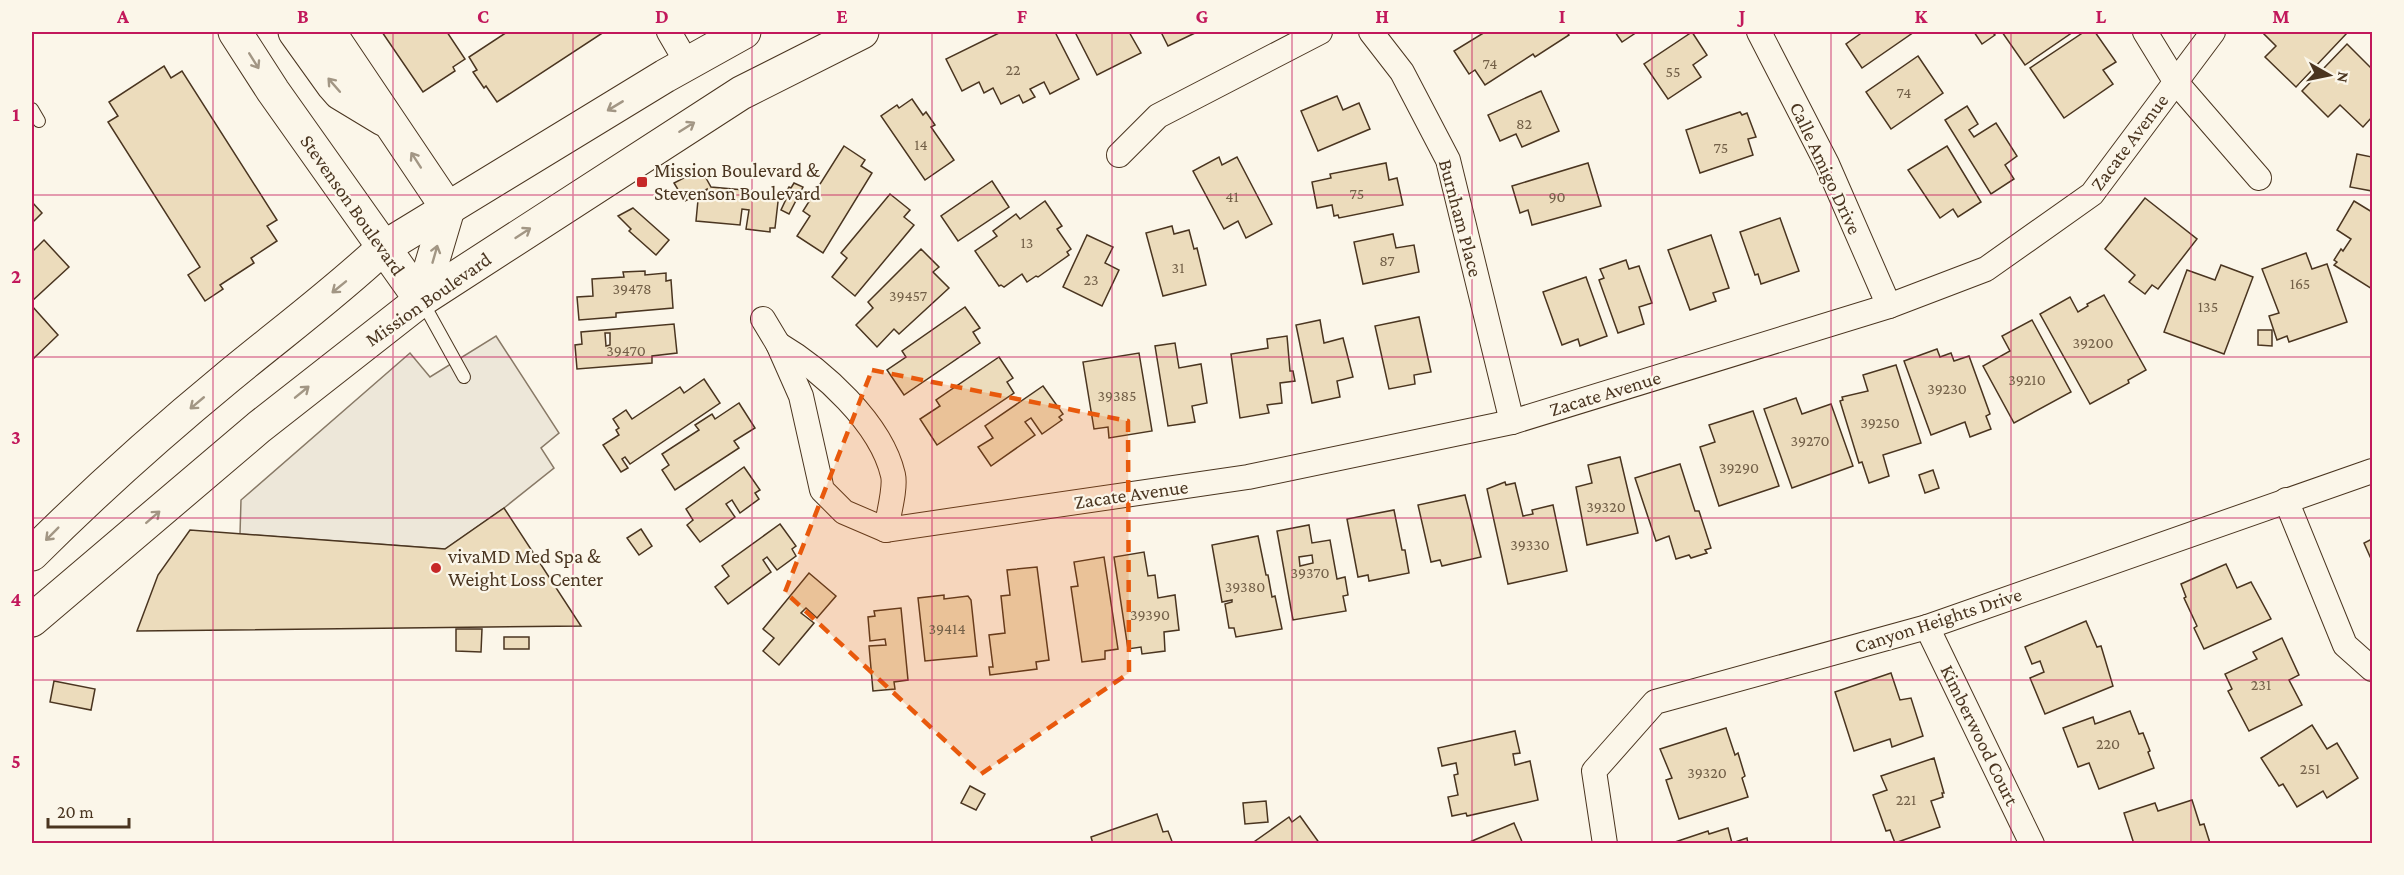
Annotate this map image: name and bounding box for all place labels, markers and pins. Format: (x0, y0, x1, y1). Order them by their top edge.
place label: Mission Boulevard & Stevenson Boulevard (654, 159, 821, 204)
marker: Mission Boulevard & Stevenson Boulevard (635, 175, 649, 189)
place label: vivaMD Med Spa & Weight Loss Center (447, 545, 603, 591)
marker: vivaMD Med Spa & Weight Loss Center (429, 561, 443, 575)

